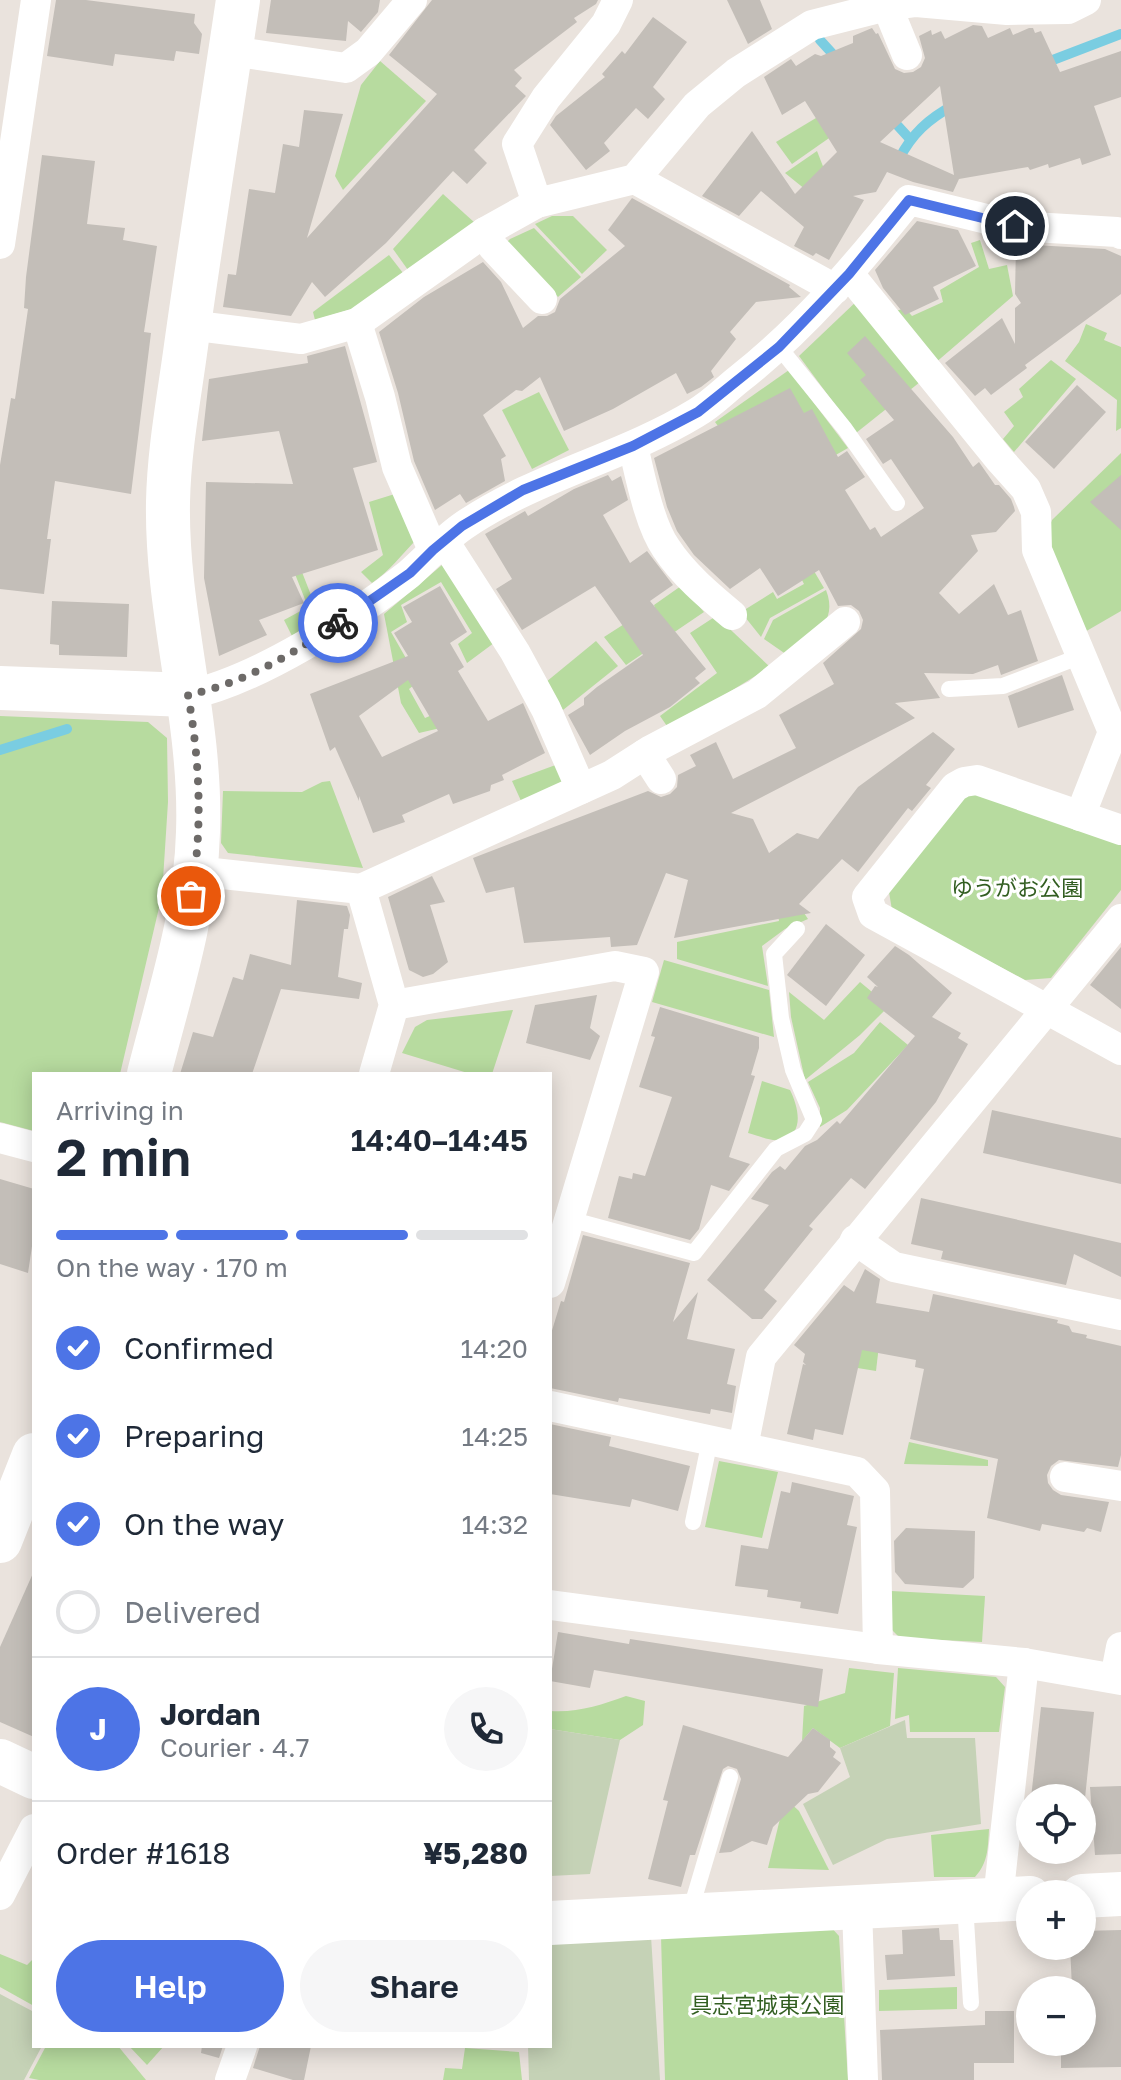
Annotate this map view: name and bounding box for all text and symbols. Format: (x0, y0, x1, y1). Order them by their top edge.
pin (981, 192, 1049, 260)
icon: home (993, 204, 1037, 248)
courier (298, 583, 378, 663)
icon: bike (316, 601, 360, 645)
pin (157, 862, 225, 930)
icon: bag (169, 874, 213, 918)
park label: ゆうがお公園 (951, 874, 1083, 901)
text: Arriving in (56, 1095, 184, 1126)
text: 14:40–14:45 (351, 1122, 528, 1158)
text: 2 min (56, 1125, 191, 1187)
text: On the way · 170 m (56, 1252, 288, 1283)
icon: check (56, 1326, 100, 1370)
text: Confirmed (124, 1330, 274, 1366)
text: 14:20 (461, 1333, 528, 1364)
icon: check (56, 1414, 100, 1458)
text: Preparing (124, 1418, 265, 1454)
text: 14:25 (462, 1421, 528, 1452)
icon: check (56, 1502, 100, 1546)
text: On the way (124, 1506, 284, 1542)
text: 14:32 (461, 1509, 528, 1540)
text: Delivered (124, 1594, 261, 1630)
button: phone (444, 1687, 528, 1771)
text: Jordan (160, 1696, 260, 1732)
text: J (89, 1711, 107, 1747)
text: Courier · 4.7 (160, 1732, 310, 1763)
map controls (1016, 1784, 1096, 2056)
button: locate (1016, 1784, 1096, 1864)
text: Order #1618 (56, 1835, 231, 1871)
text: ¥5,280 (423, 1835, 528, 1871)
button: + (1016, 1880, 1096, 1960)
button: Help (56, 1940, 284, 2032)
button: Share (300, 1940, 528, 2032)
button: − (1016, 1976, 1096, 2056)
park label: 具志宮城東公園 (690, 1991, 844, 2018)

